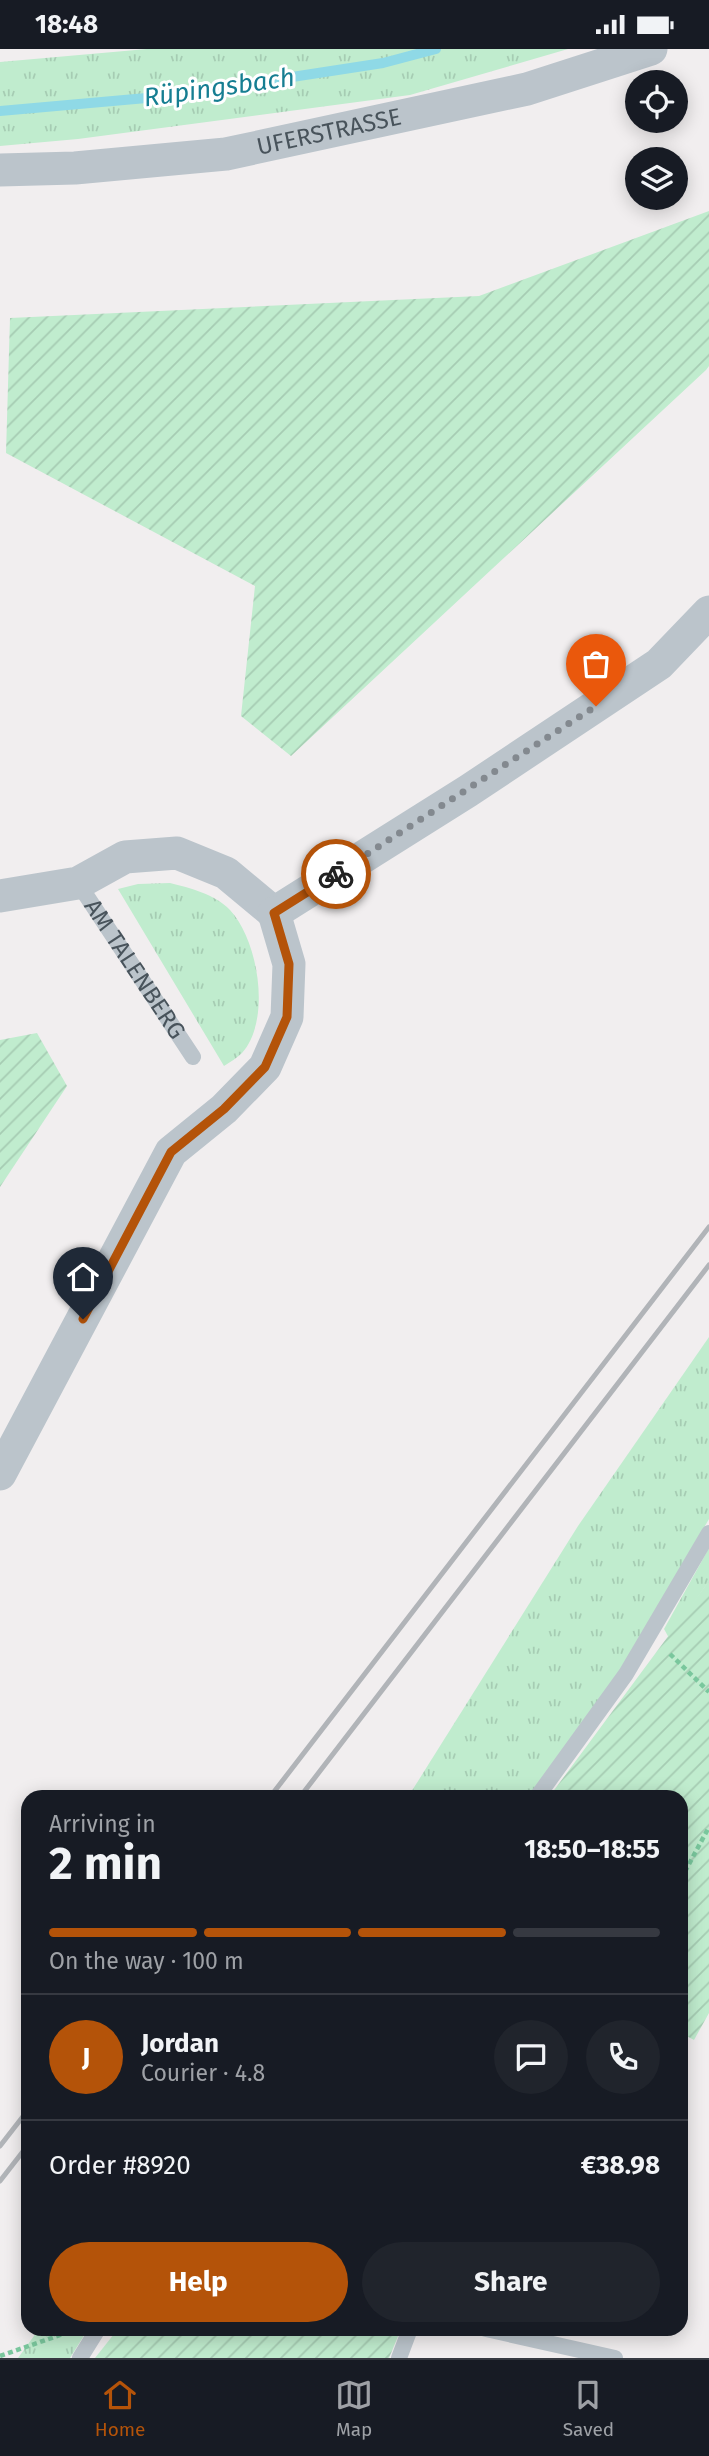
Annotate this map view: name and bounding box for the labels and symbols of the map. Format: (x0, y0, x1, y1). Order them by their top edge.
water label: Rüpingsbach (142, 62, 297, 113)
street label: UFERSTRASSE (254, 103, 404, 161)
pin (566, 634, 626, 706)
courier (301, 839, 371, 909)
street label: AM TALENBERG (78, 894, 191, 1044)
pin (53, 1247, 113, 1319)

